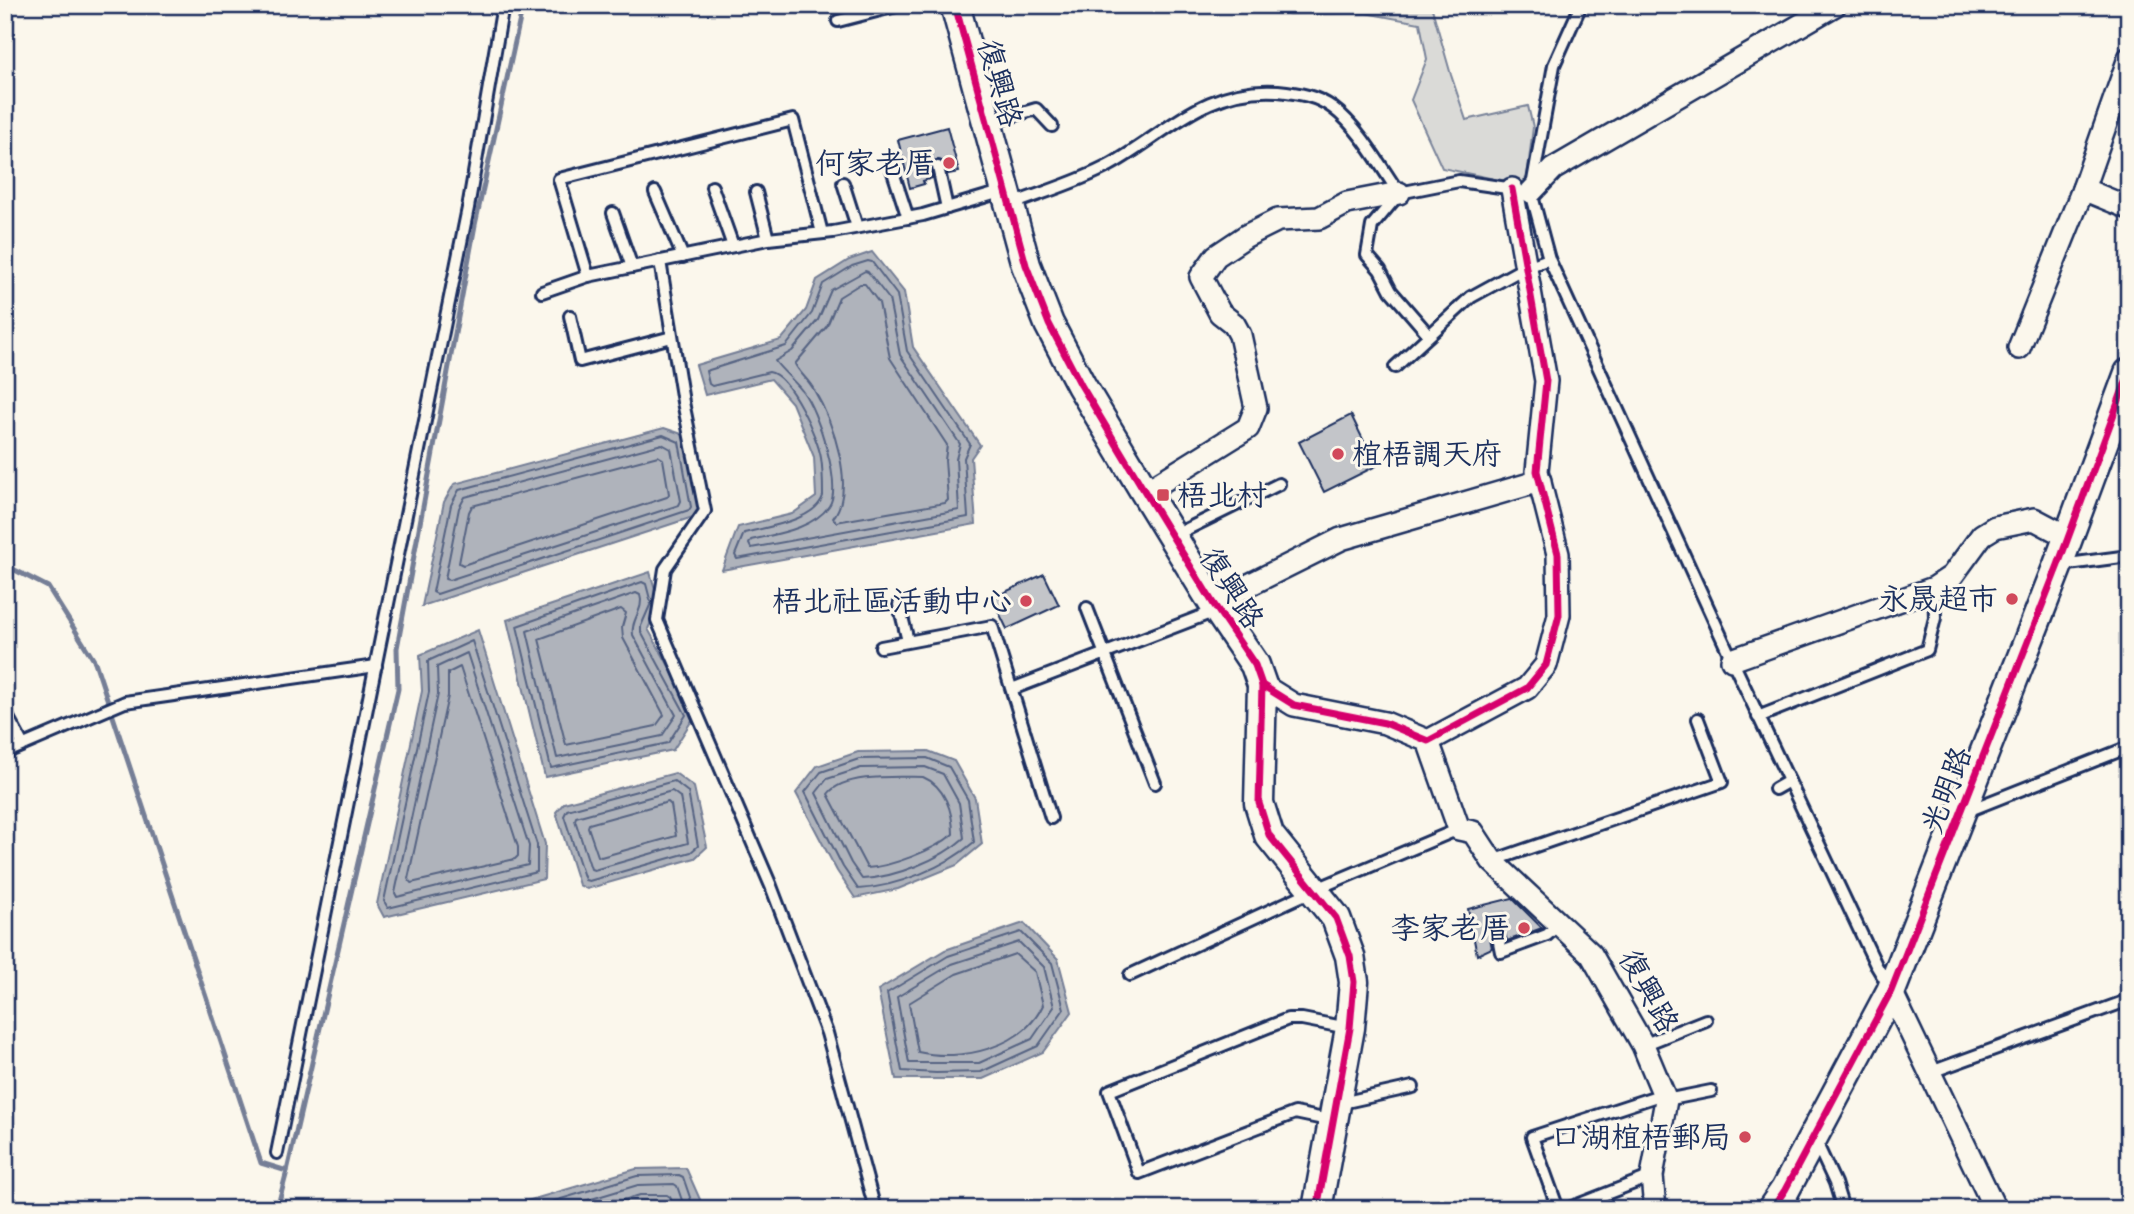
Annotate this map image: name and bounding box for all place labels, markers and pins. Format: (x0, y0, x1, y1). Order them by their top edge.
place label: 何家老厝 (815, 144, 935, 181)
marker: 何家老厝 (941, 155, 957, 171)
place label: 椬梧調天府 (1352, 435, 1502, 472)
marker: 椬梧調天府 (1330, 446, 1346, 462)
place label: 梧北村 (1177, 476, 1267, 513)
marker: 梧北村 (1155, 487, 1171, 503)
place label: 永晟超市 (1878, 580, 1998, 617)
place label: 梧北社區活動中心 (772, 582, 1012, 619)
marker: 永晟超市 (2004, 591, 2020, 607)
marker: 梧北社區活動中心 (1018, 593, 1034, 609)
place label: 李家老厝 (1390, 909, 1510, 946)
marker: 李家老厝 (1516, 920, 1532, 936)
place label: 口湖椬梧郵局 (1551, 1118, 1731, 1155)
marker: 口湖椬梧郵局 (1737, 1129, 1753, 1145)

